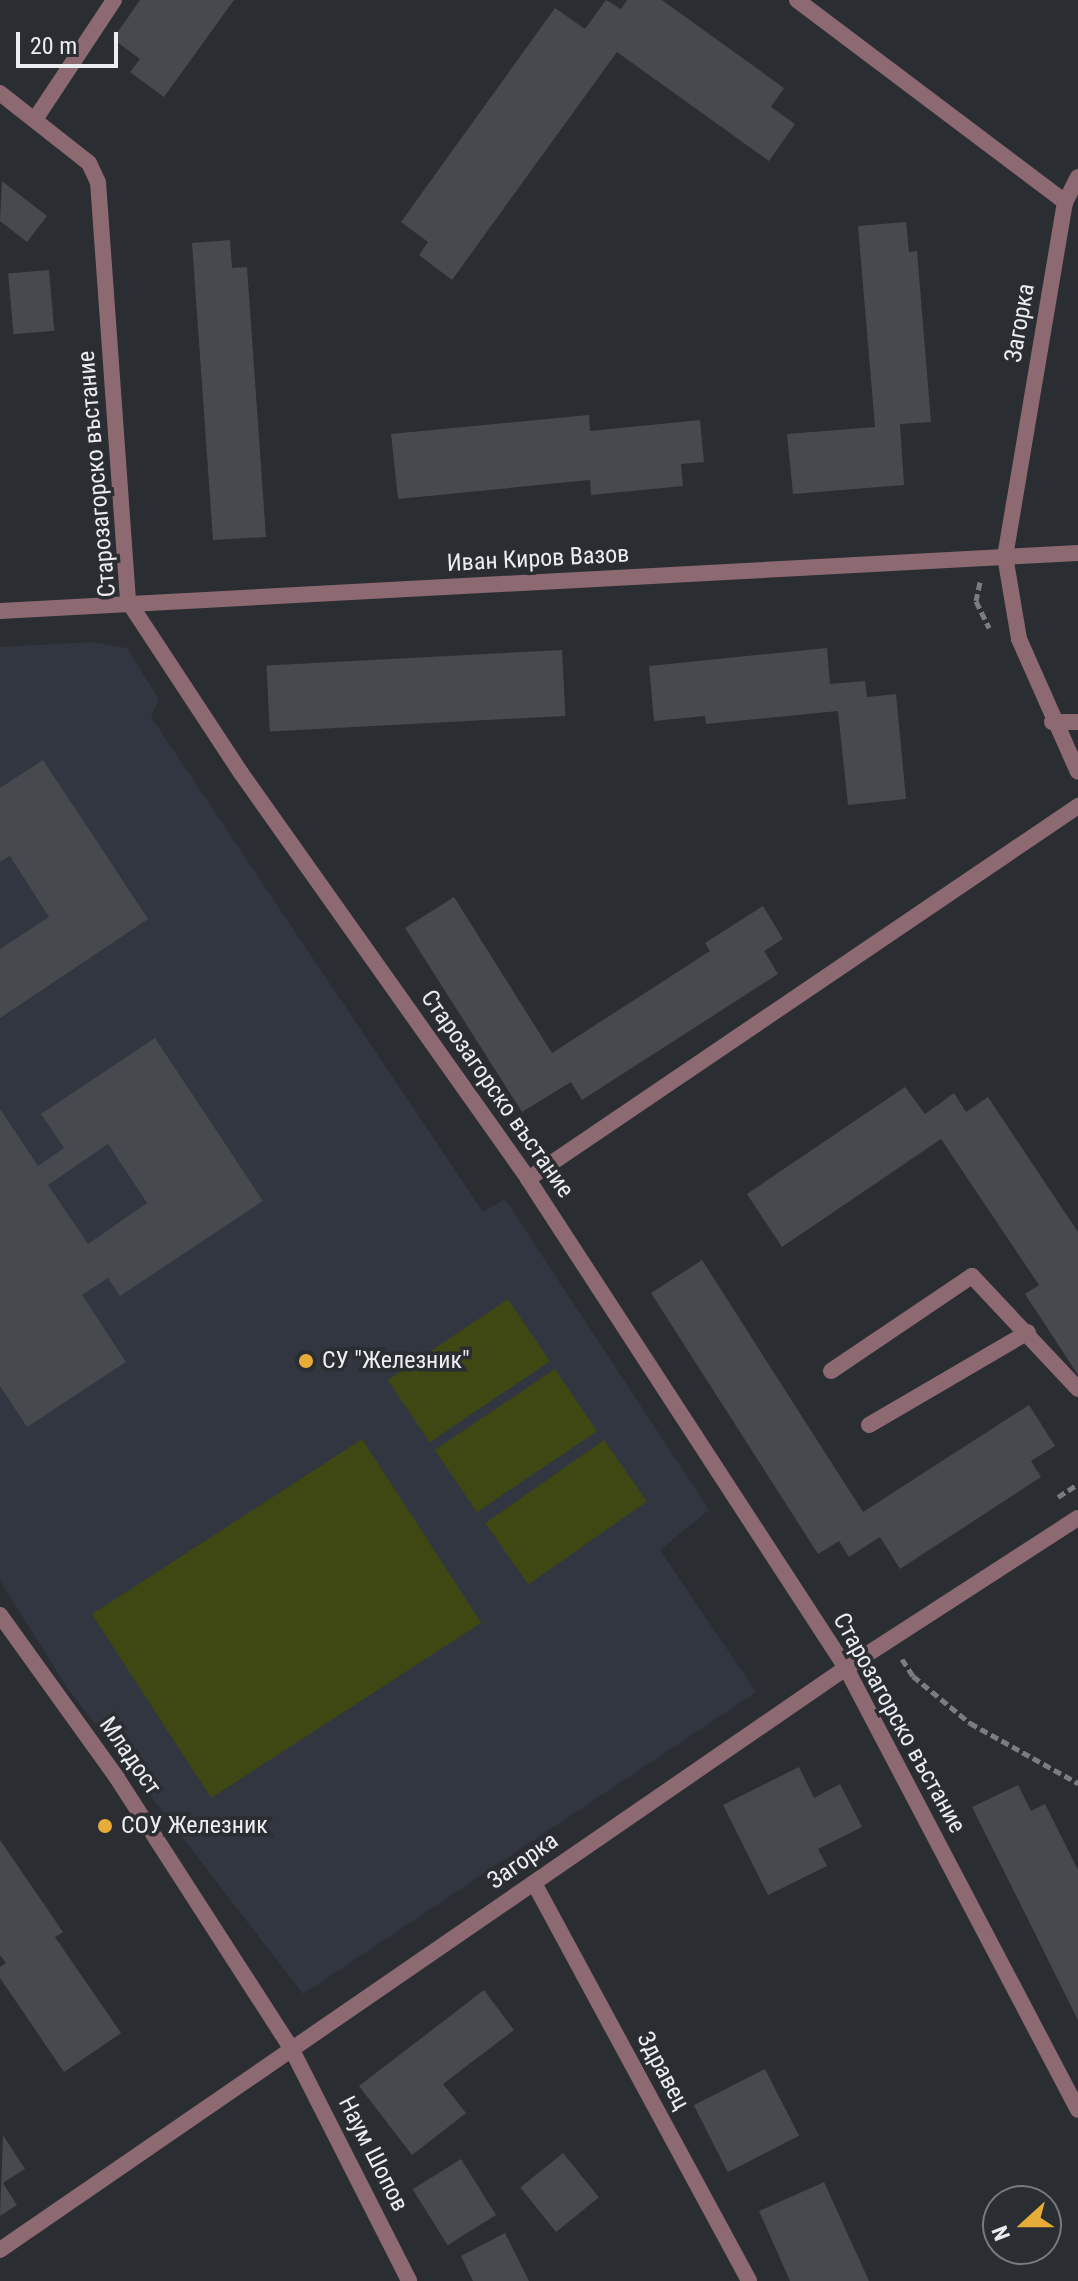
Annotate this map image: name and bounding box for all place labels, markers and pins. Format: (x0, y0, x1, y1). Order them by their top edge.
place label: СУ "Железник" (322, 1347, 470, 1375)
marker: СУ "Железник" (297, 1352, 315, 1370)
place label: СОУ Железник (121, 1812, 268, 1840)
marker: СОУ Железник (96, 1817, 114, 1835)

